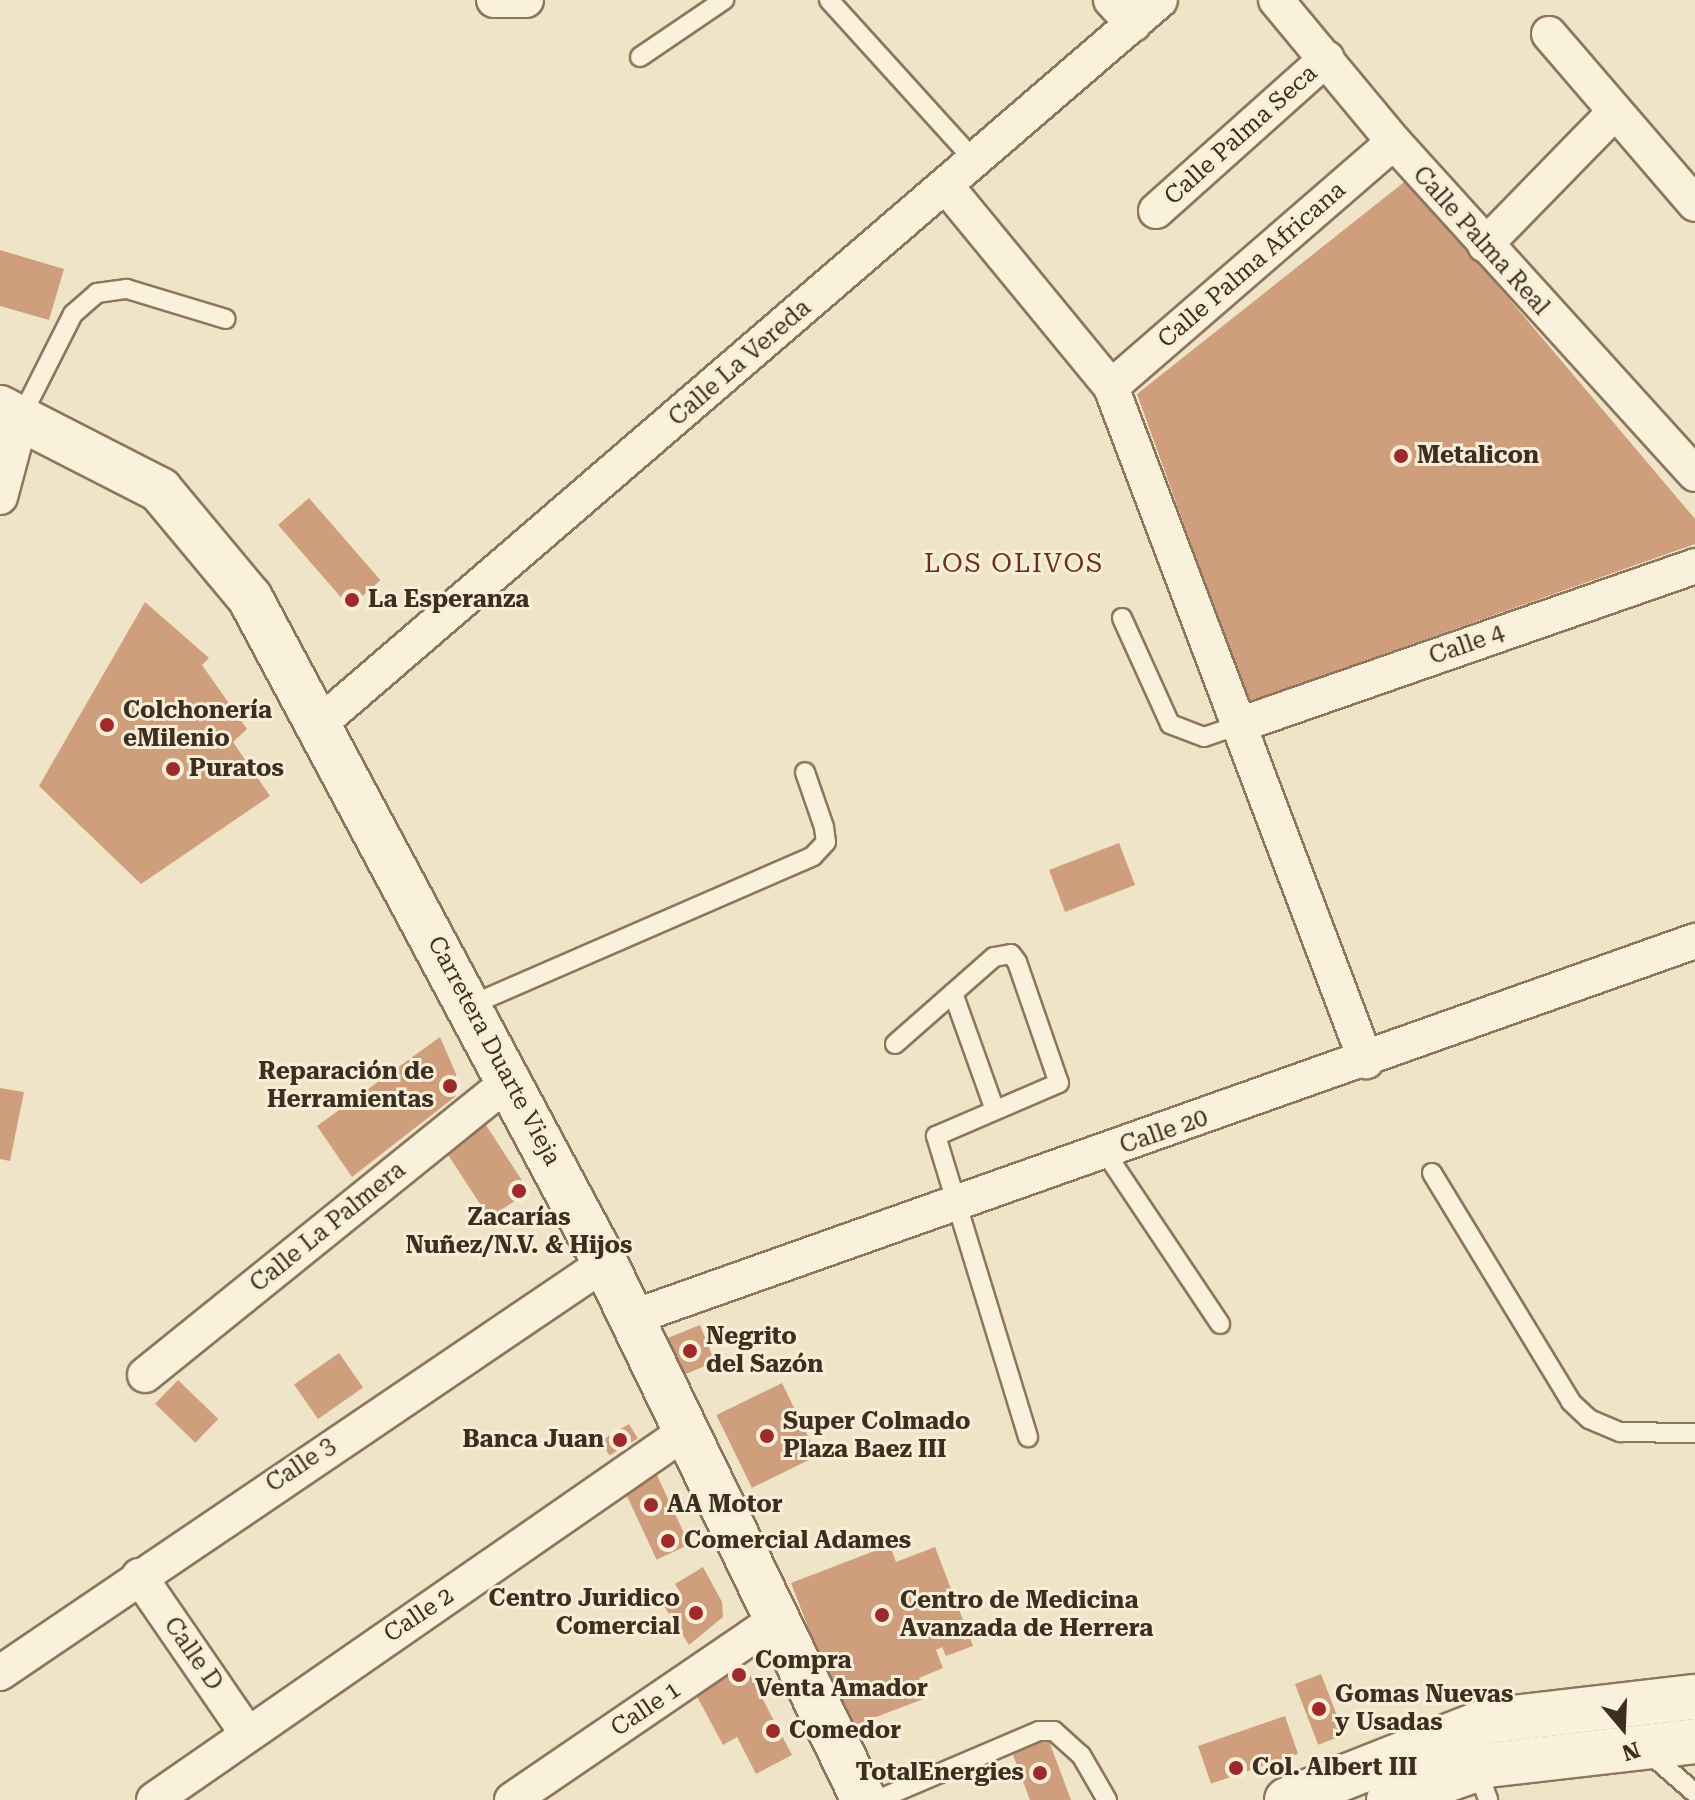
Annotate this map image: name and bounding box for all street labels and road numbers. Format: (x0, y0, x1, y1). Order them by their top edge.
street label: Calle Palma Seca (1159, 59, 1323, 211)
street label: Calle Palma Real (1407, 161, 1555, 321)
street label: Calle Palma Africana (1152, 176, 1352, 354)
street label: Calle La Vereda (663, 294, 817, 432)
street label: Calle 4 (1426, 619, 1508, 671)
street label: Carretera Duarte Vieja (421, 931, 567, 1171)
street label: Calle 20 (1116, 1104, 1212, 1160)
street label: Calle La Palmera (245, 1156, 411, 1298)
street label: Calle 3 (261, 1431, 341, 1499)
street label: Calle 2 (379, 1581, 459, 1649)
street label: Calle D (157, 1612, 229, 1696)
street label: Calle 1 (606, 1675, 686, 1743)

